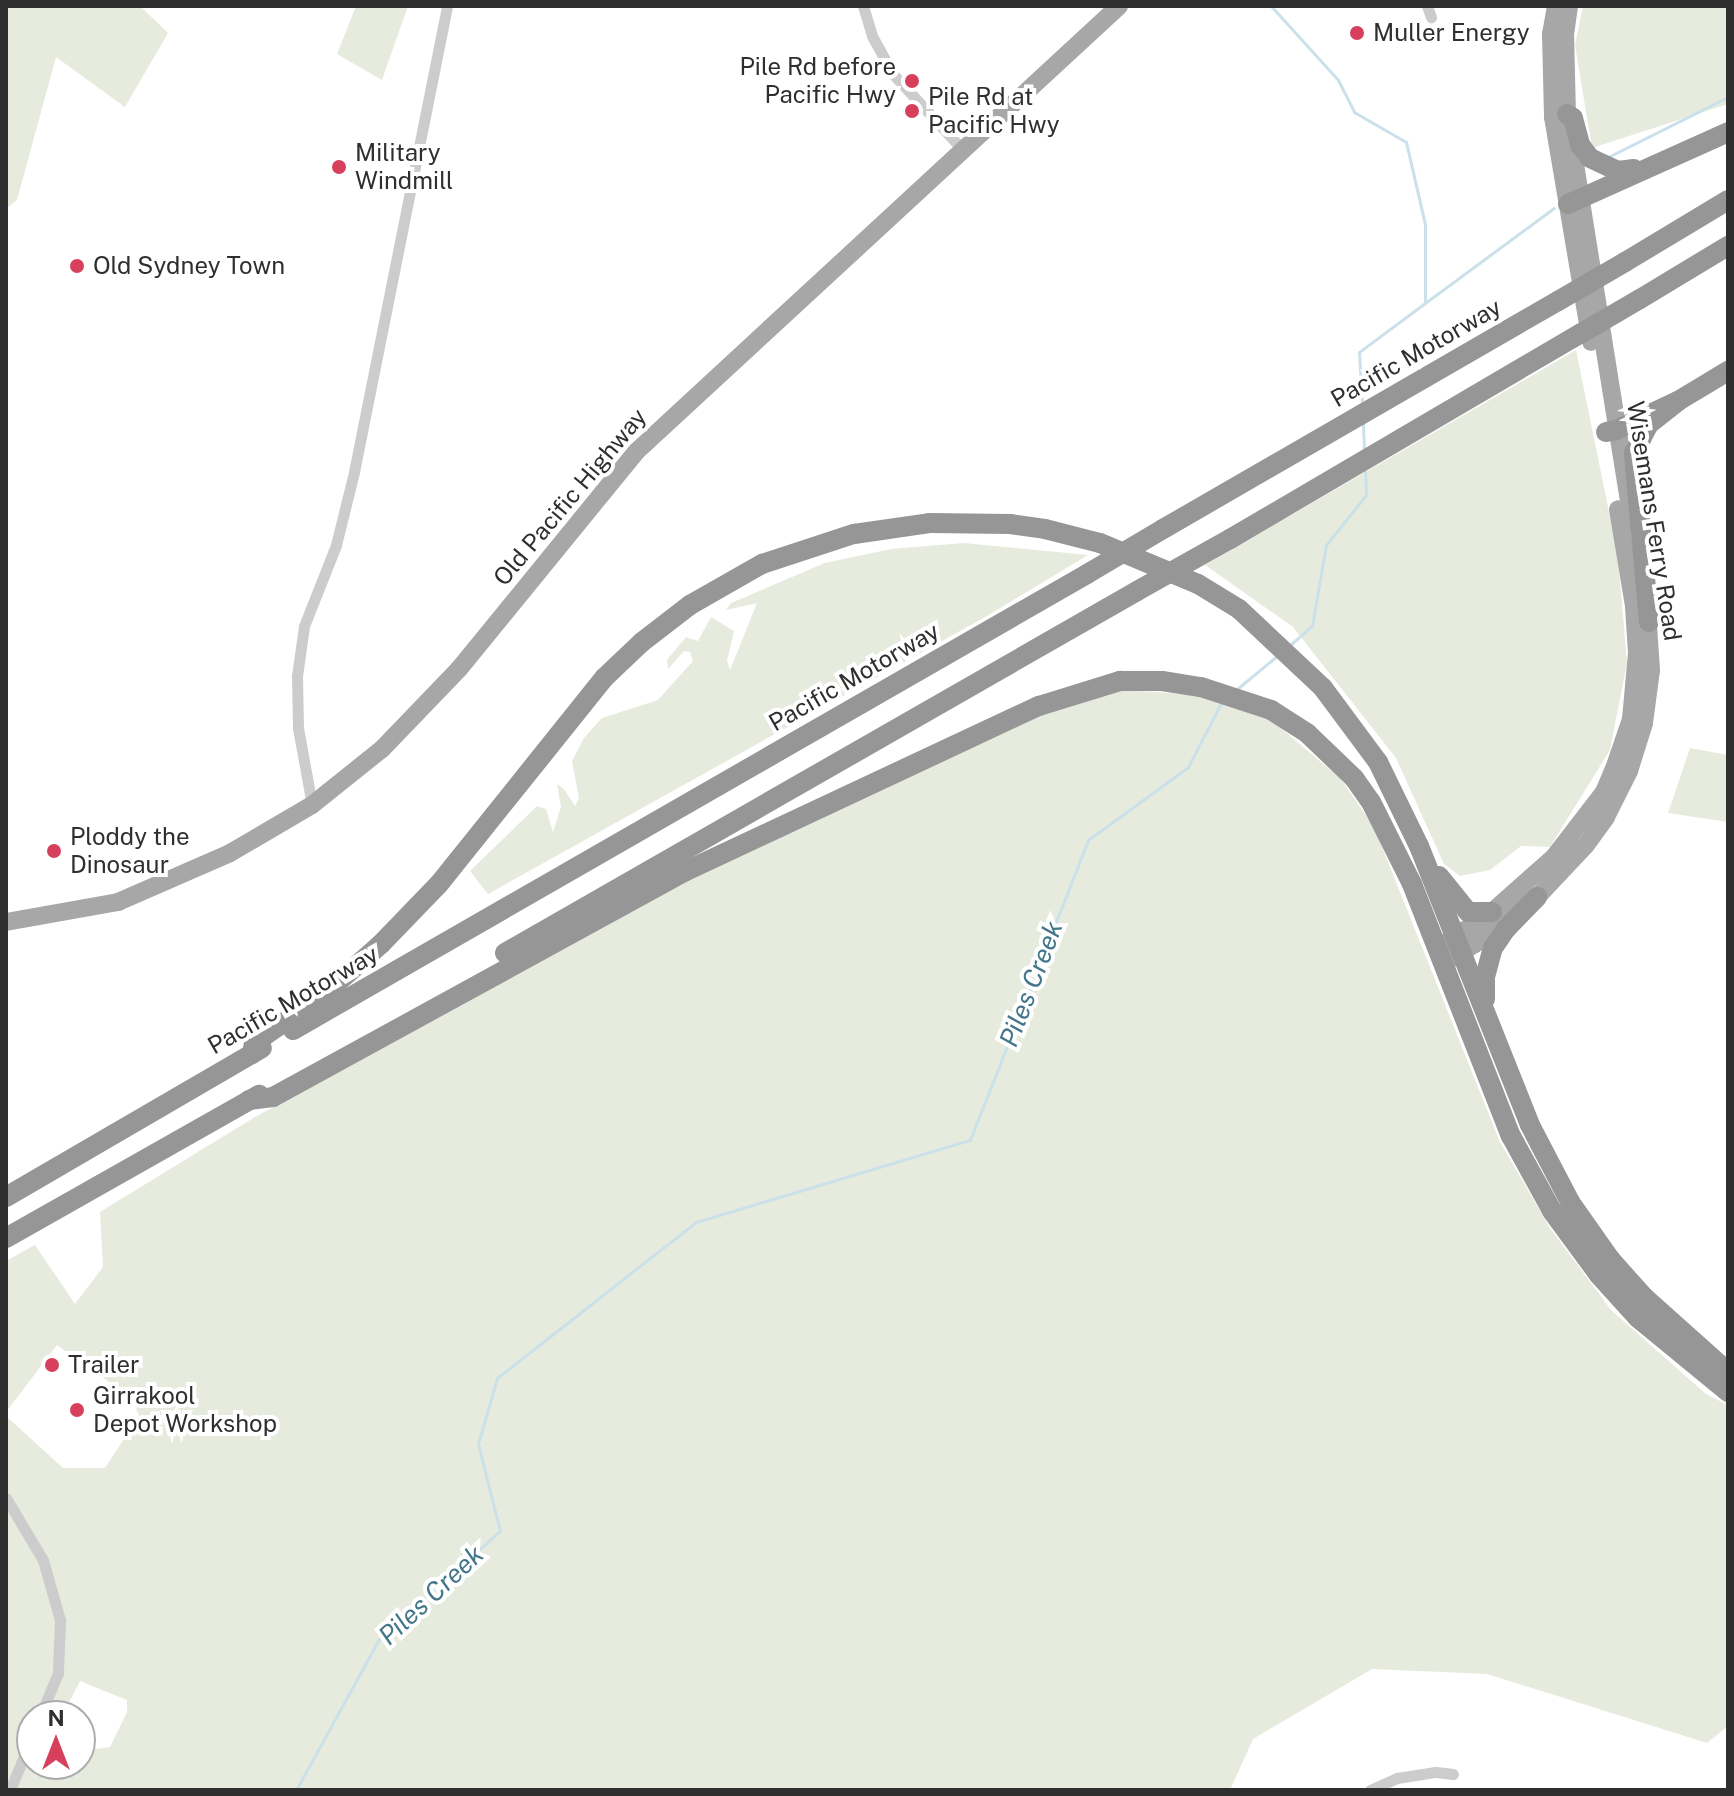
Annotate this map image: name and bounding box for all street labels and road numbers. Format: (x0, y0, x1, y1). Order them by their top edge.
street label: Pacific Motorway (1326, 293, 1506, 413)
street label: Wisemans Ferry Road (1621, 399, 1687, 643)
street label: Old Pacific Highway (487, 403, 653, 591)
street label: Pacific Motorway (764, 617, 944, 737)
street label: Pacific Motorway (203, 940, 383, 1060)

